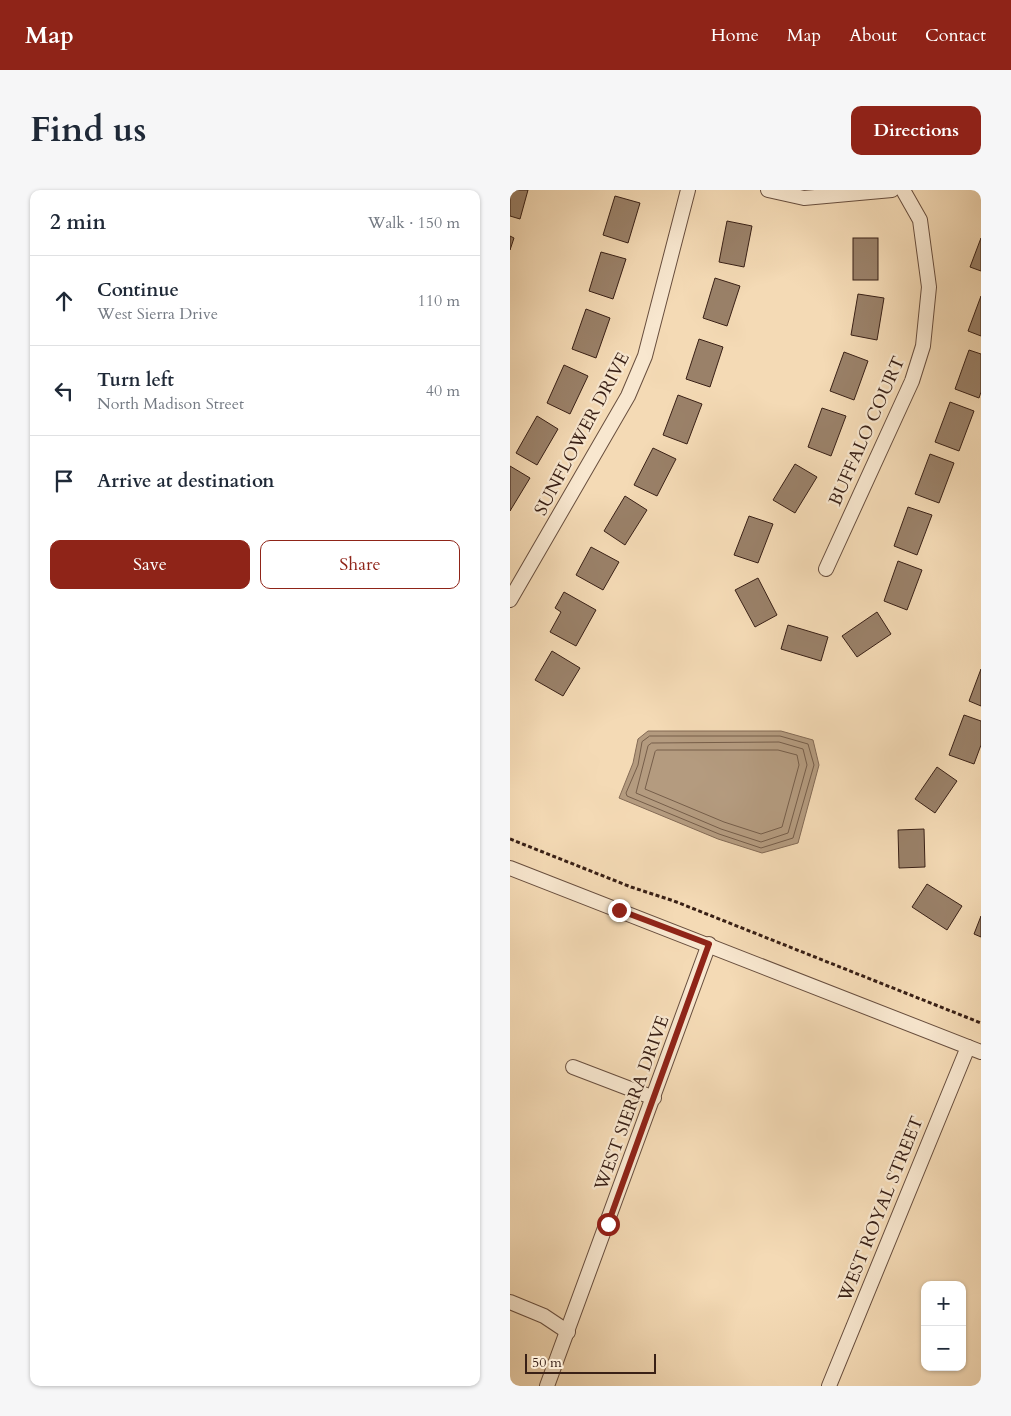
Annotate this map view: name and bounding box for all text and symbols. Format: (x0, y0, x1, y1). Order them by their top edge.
text: Map (25, 19, 74, 52)
text: Home (711, 23, 759, 48)
text: Map (787, 23, 821, 48)
text: About (849, 23, 897, 48)
text: Contact (925, 23, 986, 48)
text: Find us (30, 106, 146, 154)
button: Directions (851, 106, 981, 155)
text: 2 min (50, 208, 106, 237)
text: Walk · 150 m (368, 212, 460, 234)
text: Continue (97, 277, 179, 303)
icon: ahead (50, 287, 78, 315)
text: 110 m (418, 290, 460, 312)
text: West Sierra Drive (97, 303, 218, 325)
street label: SUNFLOWER DRIVE (528, 348, 636, 520)
street label: BUFFALO COURT (823, 352, 911, 510)
text: Turn left (97, 367, 174, 393)
icon: left (50, 377, 78, 405)
text: 40 m (426, 380, 460, 402)
text: North Madison Street (97, 393, 244, 415)
icon: arrive (50, 467, 78, 495)
text: Arrive at destination (97, 468, 274, 494)
button: Save (50, 540, 250, 589)
button: Share (260, 540, 460, 589)
route end (608, 899, 631, 922)
street label: WEST SIERRA DRIVE (588, 1012, 675, 1195)
street label: WEST ROYAL STREET (832, 1112, 930, 1306)
route start (597, 1213, 620, 1236)
map controls (921, 1281, 966, 1371)
button: + (921, 1281, 966, 1326)
button: − (921, 1326, 966, 1371)
scale bar (525, 1351, 656, 1374)
text: 50 m (532, 1353, 562, 1372)

